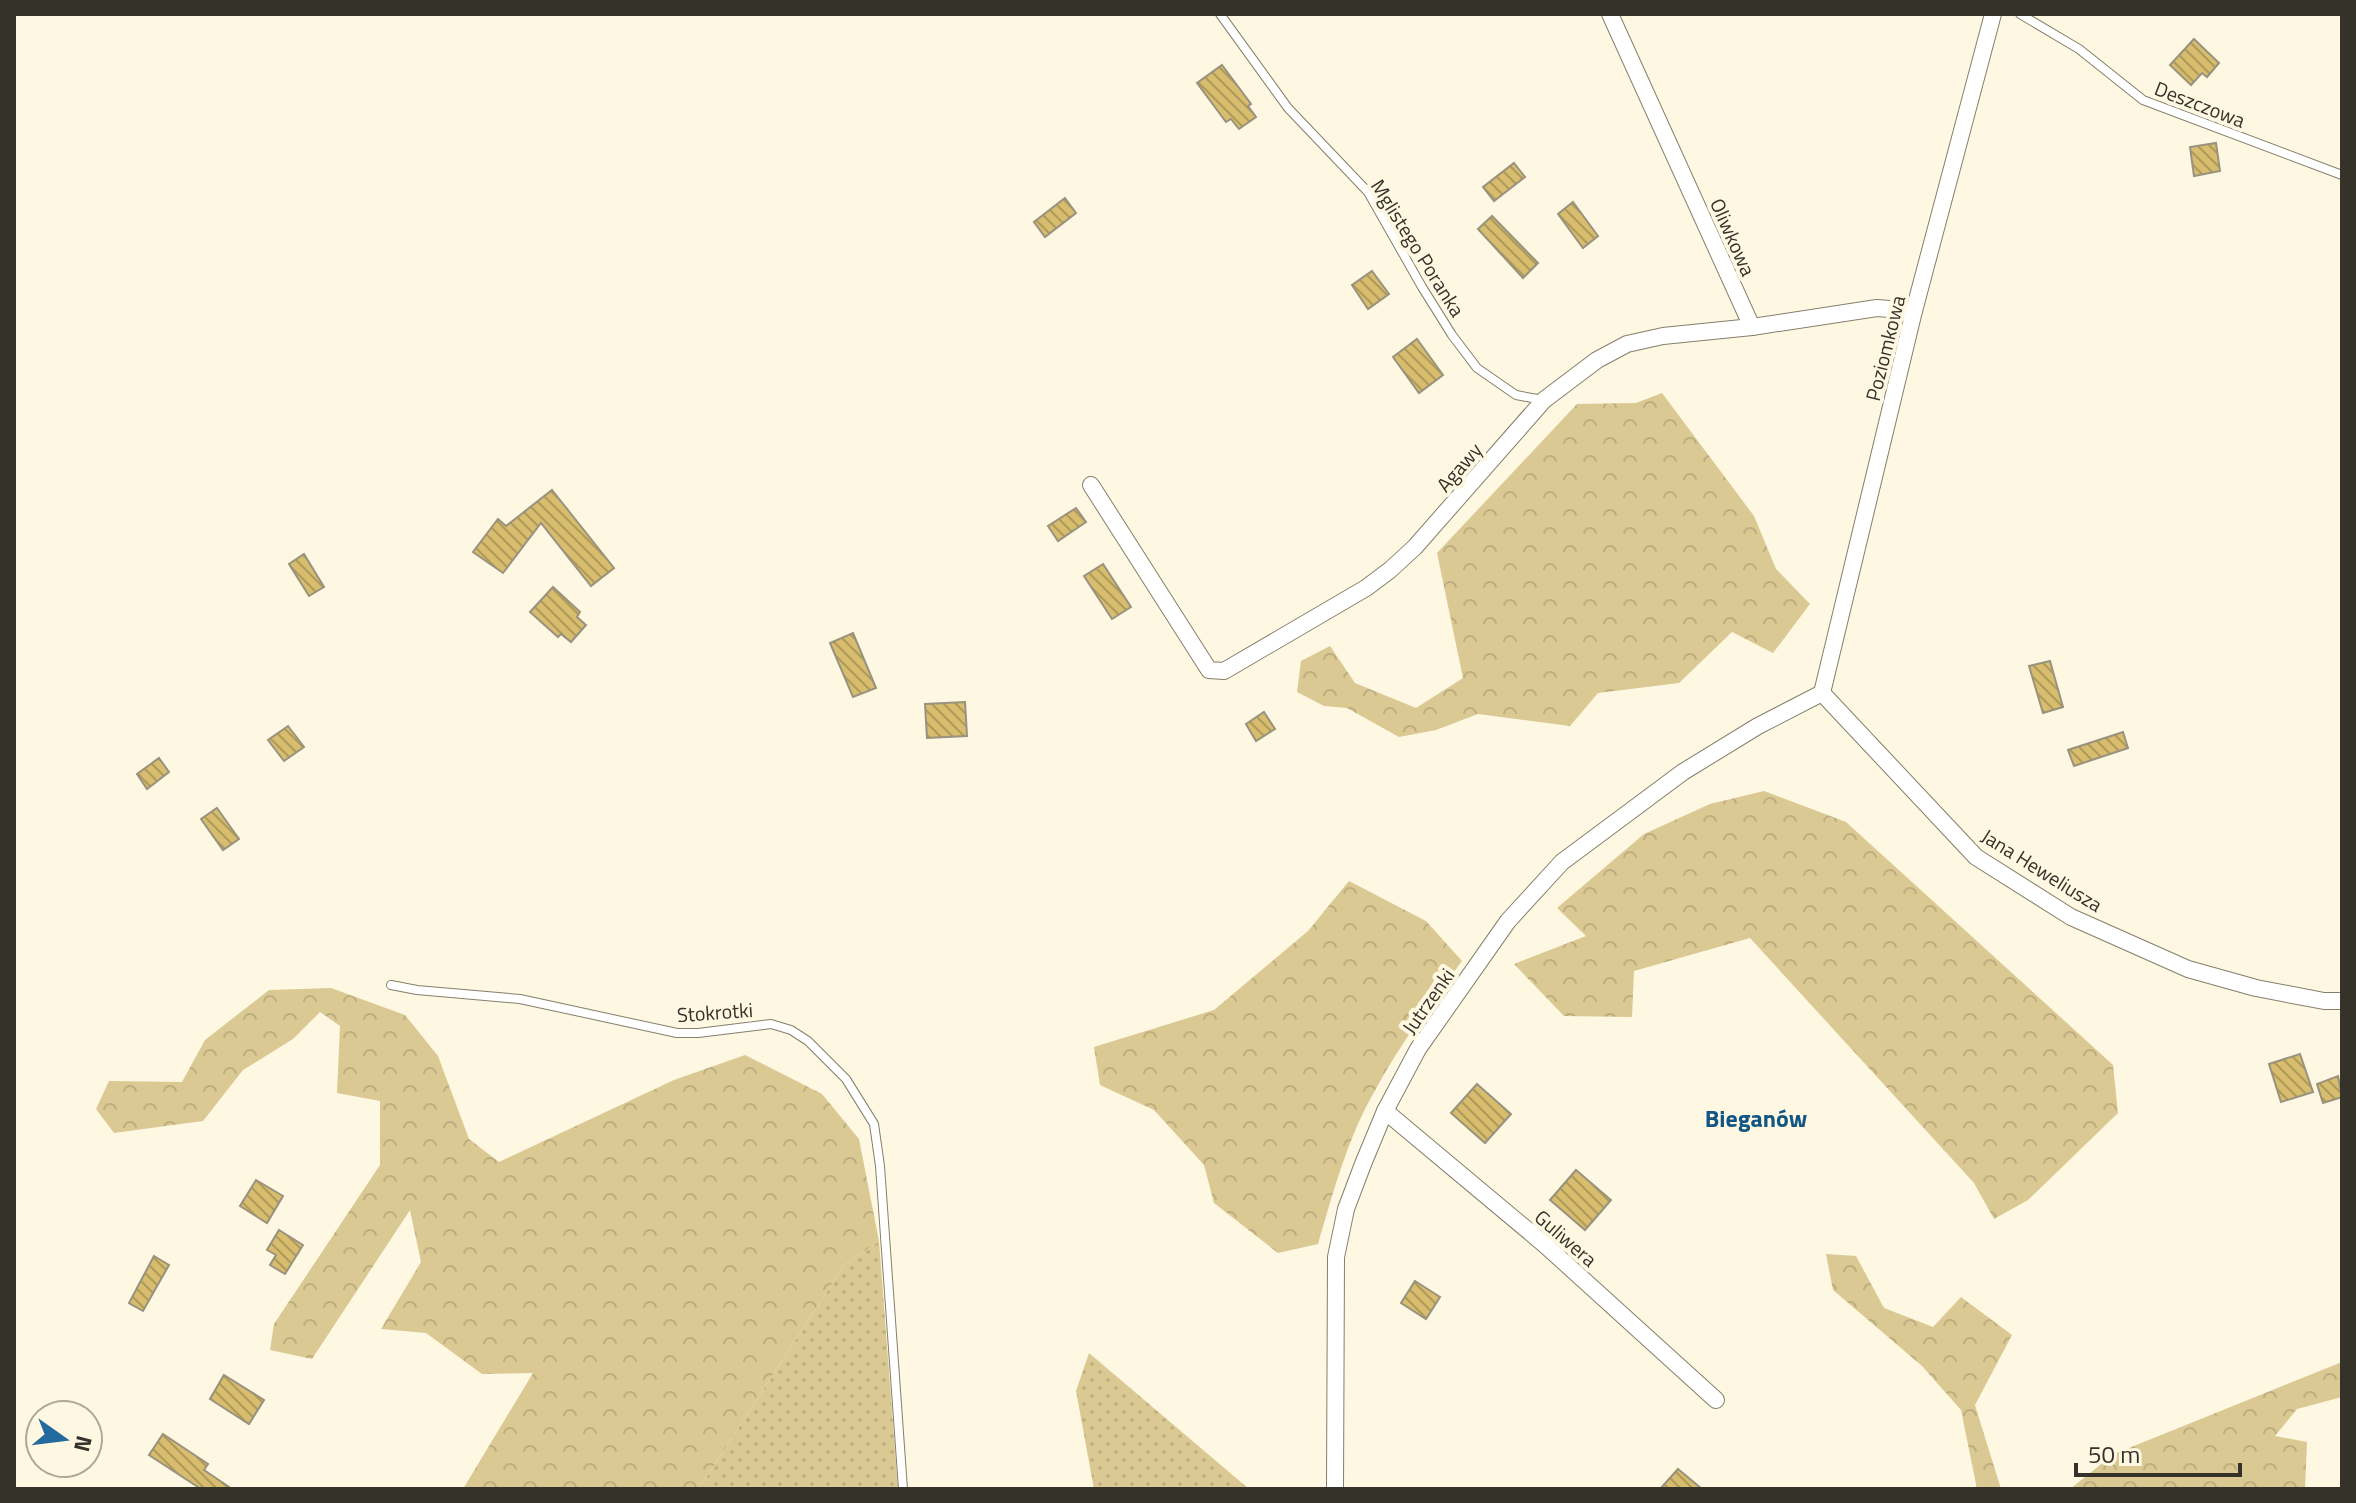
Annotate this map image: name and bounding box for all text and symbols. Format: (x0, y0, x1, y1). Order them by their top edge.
street label: Deszczowa (2150, 73, 2250, 135)
street label: Mglistego Poranka (1363, 173, 1473, 323)
street label: Oliwkowa (1702, 193, 1764, 281)
street label: Poziomkowa (1857, 292, 1913, 404)
street label: Agawy (1429, 435, 1490, 499)
street label: Jana Heweliusza (1975, 820, 2109, 920)
street label: Jutrzenki (1394, 962, 1462, 1040)
street label: Stokrotki (676, 994, 754, 1030)
district label: Bieganów (1705, 1100, 1807, 1136)
street label: Guliwera (1528, 1202, 1604, 1274)
north arrow (24, 1399, 104, 1479)
scale bar (2076, 1427, 2240, 1477)
text: N (65, 1432, 102, 1455)
text: 50 m (2088, 1436, 2140, 1472)

